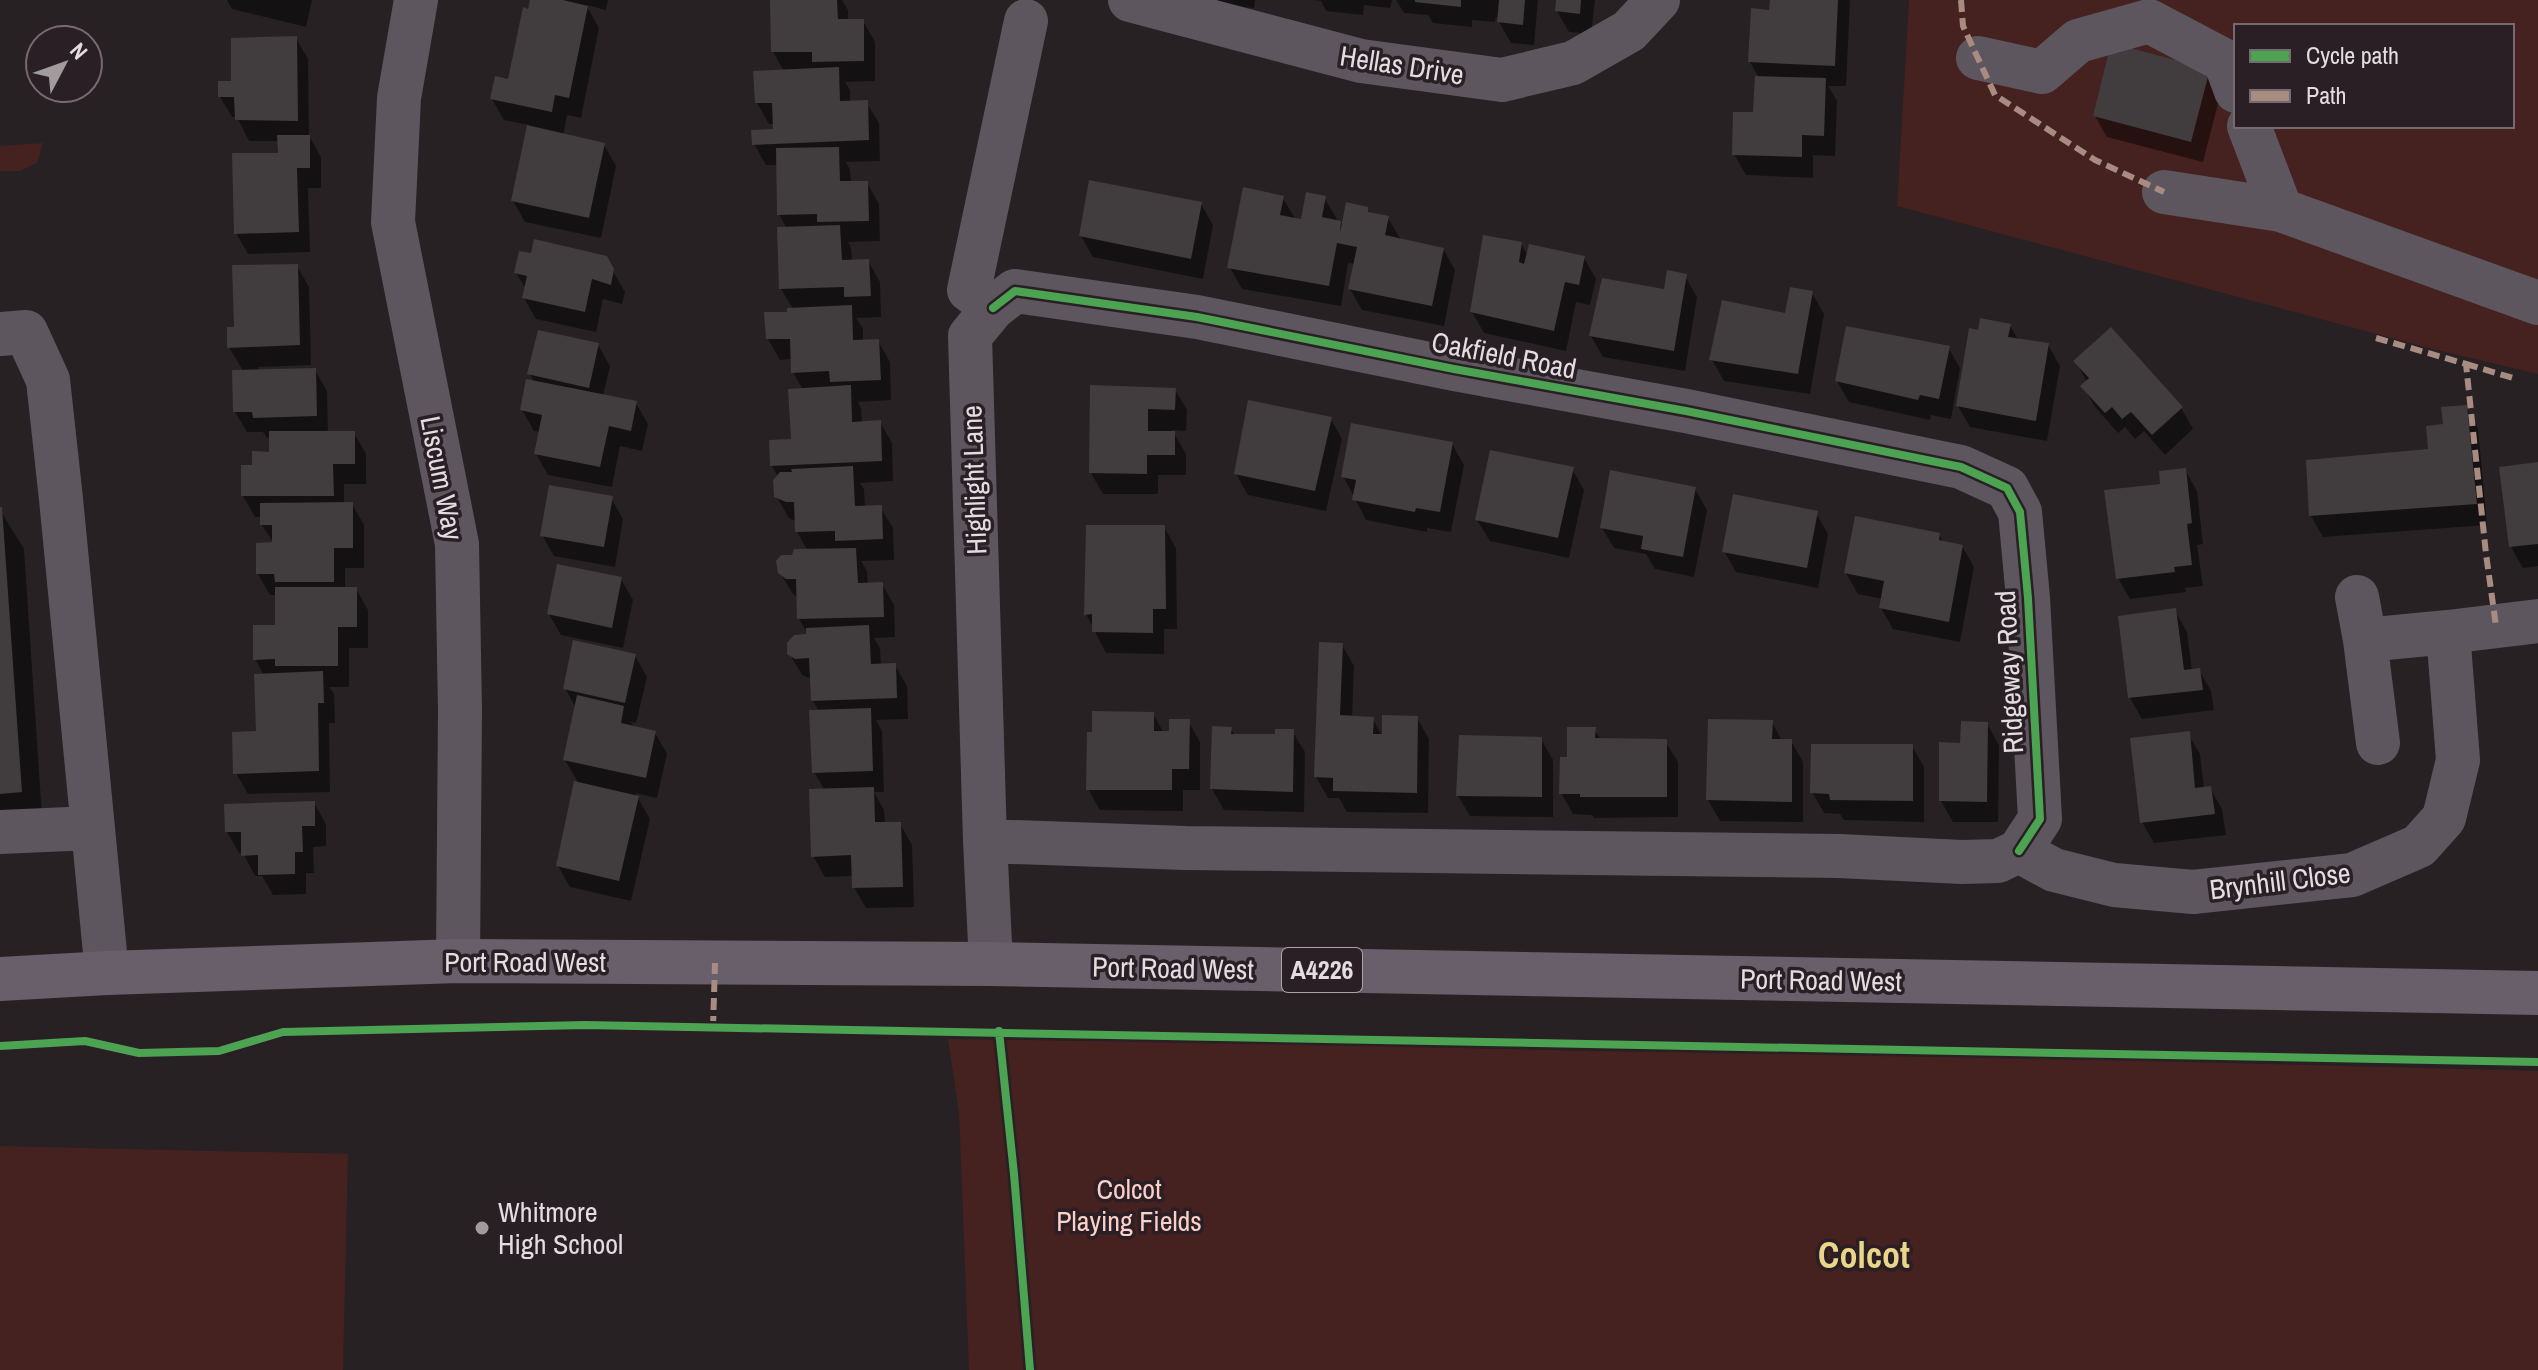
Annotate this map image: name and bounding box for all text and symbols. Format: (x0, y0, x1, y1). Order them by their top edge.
north arrow (24, 24, 104, 104)
legend (2234, 24, 2514, 128)
text: N (63, 36, 95, 66)
street label: Hellas Drive (1337, 36, 1467, 94)
text: Cycle path (2306, 39, 2399, 71)
text: Path (2306, 79, 2347, 111)
street label: Oakfield Road (1428, 322, 1580, 388)
street label: Highlight Lane (952, 405, 996, 555)
street label: Liscum Way (411, 413, 473, 544)
street label: Ridgeway Road (1986, 589, 2032, 755)
street label: Brynhill Close (2207, 854, 2353, 908)
street label: Port Road West (444, 943, 606, 981)
street label: Port Road West (1092, 948, 1254, 988)
road number: A4226 (1282, 948, 1362, 992)
street label: Port Road West (1740, 960, 1902, 1000)
park label: Colcot Playing Fields (1056, 1170, 1202, 1240)
place label: Whitmore High School (498, 1193, 623, 1263)
marker: Whitmore High School (473, 1219, 491, 1237)
district label: Colcot (1818, 1231, 1910, 1279)

